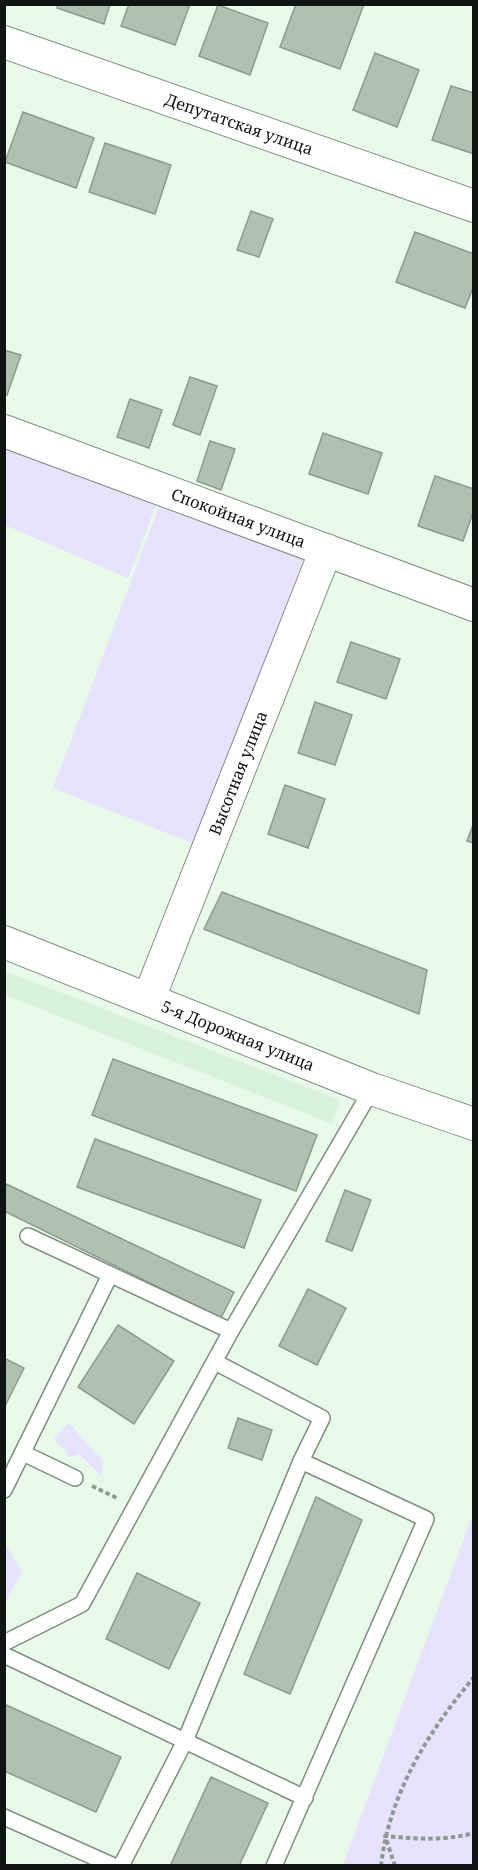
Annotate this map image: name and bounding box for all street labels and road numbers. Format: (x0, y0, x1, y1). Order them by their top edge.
street label: Депутатская улица (162, 88, 316, 160)
street label: Спокойная улица (168, 483, 309, 553)
street label: Высотная улица (203, 708, 272, 838)
street label: 5-я Дорожная улица (158, 995, 318, 1076)

